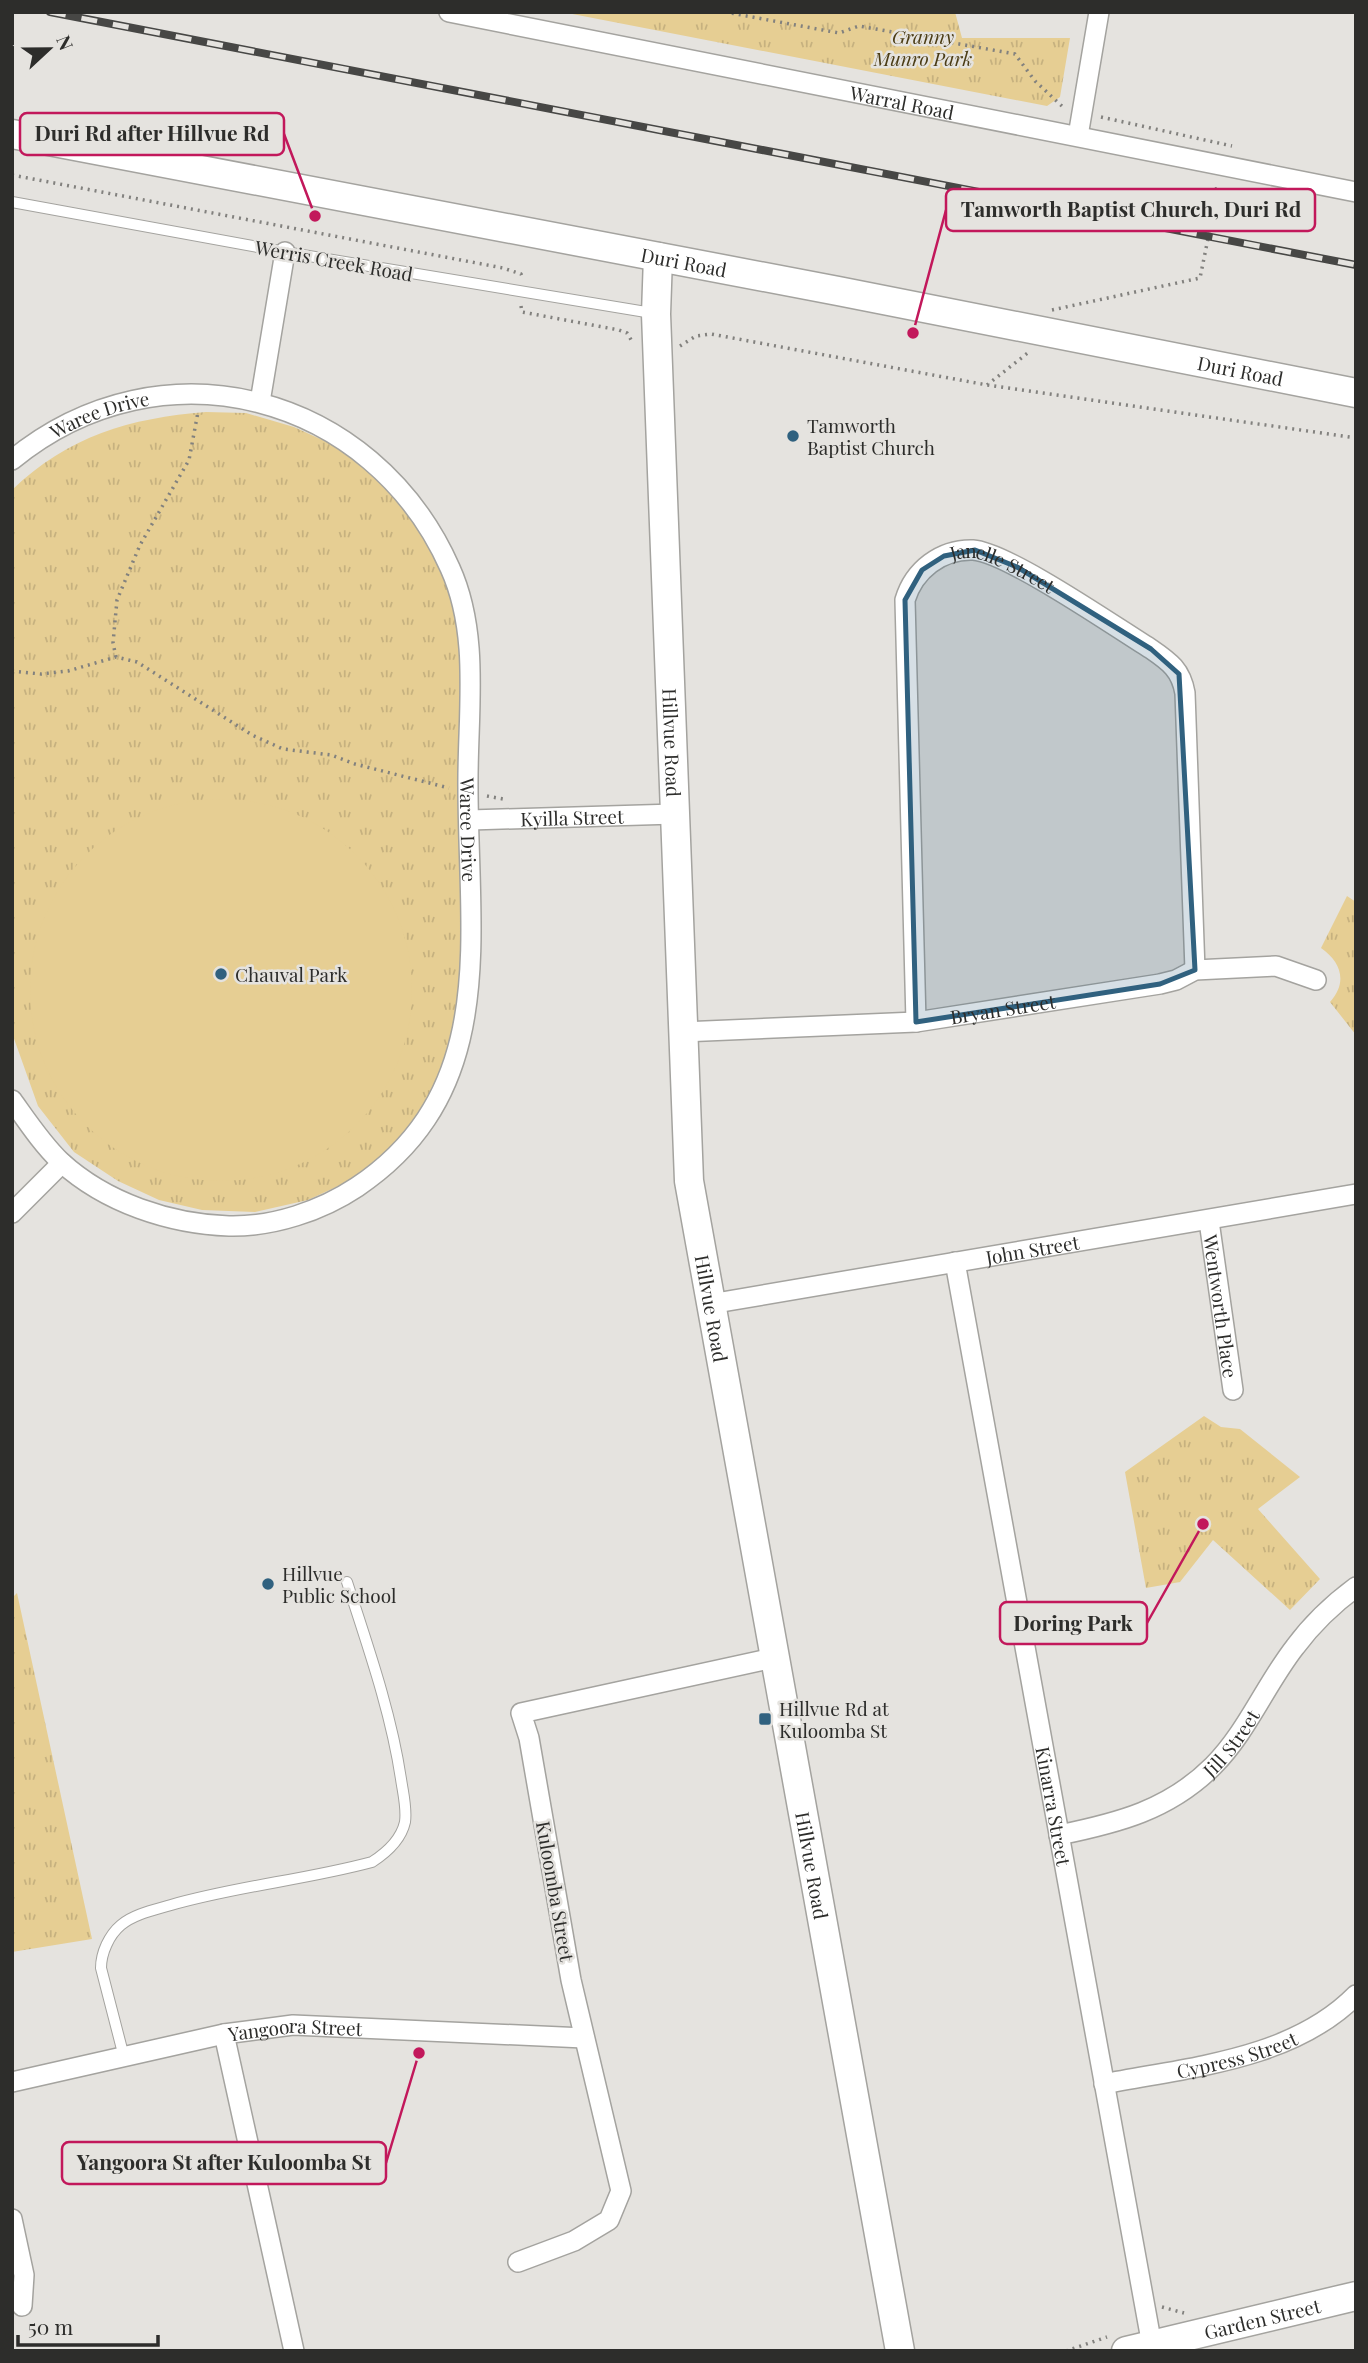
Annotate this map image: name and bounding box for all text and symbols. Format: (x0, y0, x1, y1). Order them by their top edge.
north arrow (14, 14, 84, 84)
park label: Granny Munro Park (873, 23, 973, 71)
text: N (51, 31, 80, 54)
street label: Warral Road (847, 79, 956, 125)
callout: Duri Rd after Hillvue Rd (20, 113, 284, 155)
text: Duri Rd after Hillvue Rd (34, 118, 270, 146)
callout: Tamworth Baptist Church, Duri Rd (946, 189, 1315, 231)
text: Tamworth Baptist Church, Duri Rd (961, 194, 1302, 222)
street label: Werris Creek Road (252, 233, 415, 287)
street label: Duri Road (639, 241, 729, 283)
street label: Duri Road (1195, 349, 1286, 391)
street label: Waree Drive (44, 385, 151, 444)
place label: Tamworth Baptist Church (807, 412, 935, 460)
marker: Tamworth Baptist Church (785, 428, 801, 444)
street label: Janelle Street (946, 537, 1060, 599)
street label: Hillvue Road (657, 688, 687, 798)
street label: Waree Drive (455, 776, 483, 882)
street label: Kyilla Street (520, 802, 624, 832)
place label: Chauval Park (235, 961, 348, 987)
marker: Chauval Park (213, 966, 229, 982)
street label: Bryan Street (948, 987, 1058, 1030)
street label: John Street (983, 1228, 1081, 1270)
street label: Wentworth Place (1198, 1232, 1244, 1379)
street label: Hillvue Road (690, 1252, 734, 1364)
place label: Hillvue Public School (282, 1560, 397, 1608)
marker: Hillvue Public School (260, 1576, 276, 1592)
callout: Doring Park (1000, 1602, 1147, 1644)
text: Doring Park (1013, 1608, 1133, 1636)
place label: Hillvue Rd at Kuloomba St (779, 1695, 889, 1743)
street label: Jill Street (1196, 1704, 1265, 1783)
marker: Hillvue Rd at Kuloomba St (757, 1711, 773, 1727)
street label: Kinarra Street (1030, 1744, 1078, 1868)
street label: Hillvue Road (790, 1809, 835, 1921)
street label: Kuloomba Street (531, 1819, 581, 1963)
street label: Yangoora Street (226, 2012, 363, 2046)
street label: Cypress Street (1174, 2025, 1301, 2084)
callout: Yangoora St after Kuloomba St (62, 2142, 386, 2184)
text: Yangoora St after Kuloomba St (76, 2147, 372, 2175)
street label: Garden Street (1201, 2292, 1323, 2345)
scale bar (18, 2304, 158, 2348)
text: 50 m (28, 2312, 74, 2340)

